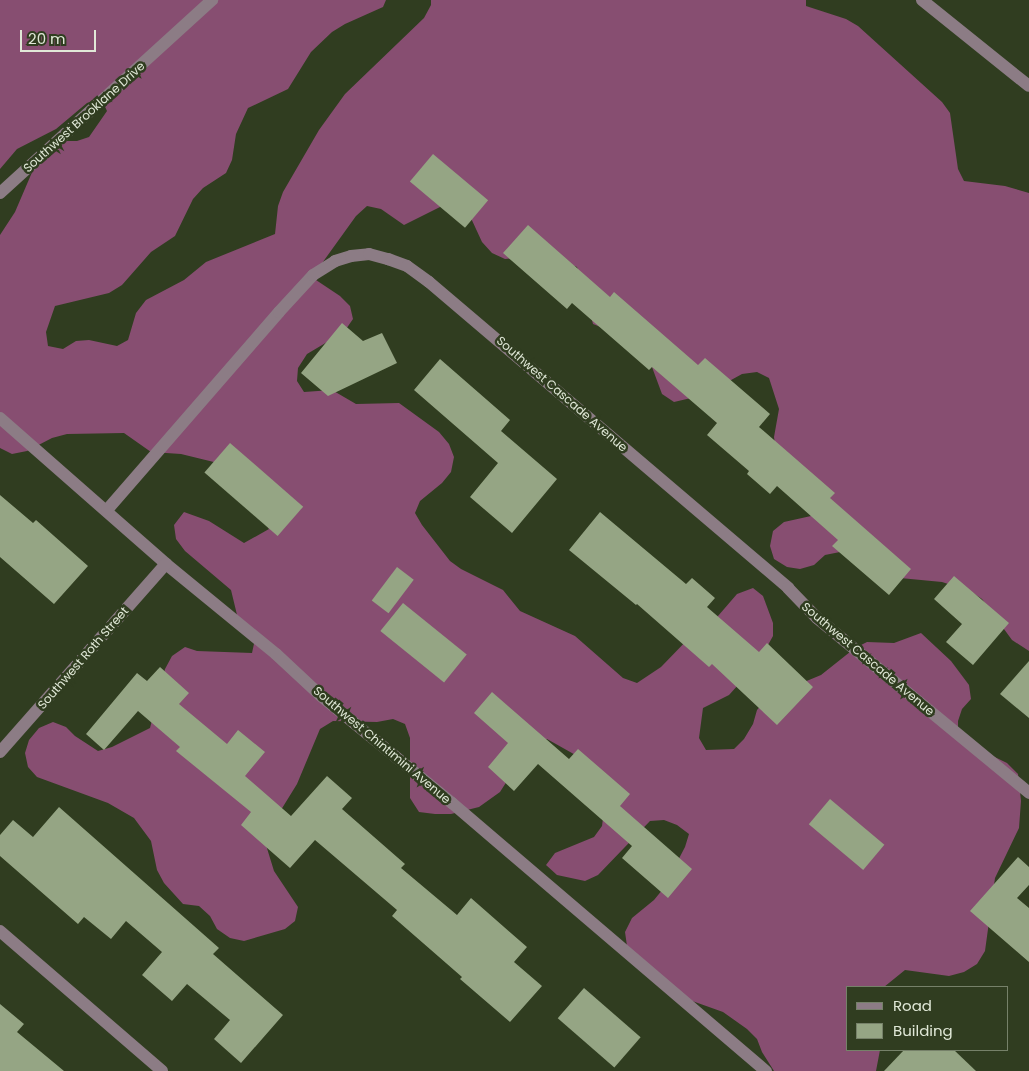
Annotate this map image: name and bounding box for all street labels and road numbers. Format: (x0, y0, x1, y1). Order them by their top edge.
street label: Southwest Brooklane Drive (20, 59, 148, 175)
street label: Southwest Cascade Avenue (494, 333, 630, 455)
street label: Southwest Cascade Avenue (799, 599, 937, 719)
street label: Southwest Roth Street (35, 604, 131, 712)
street label: Southwest Chintimini Avenue (310, 683, 454, 807)

